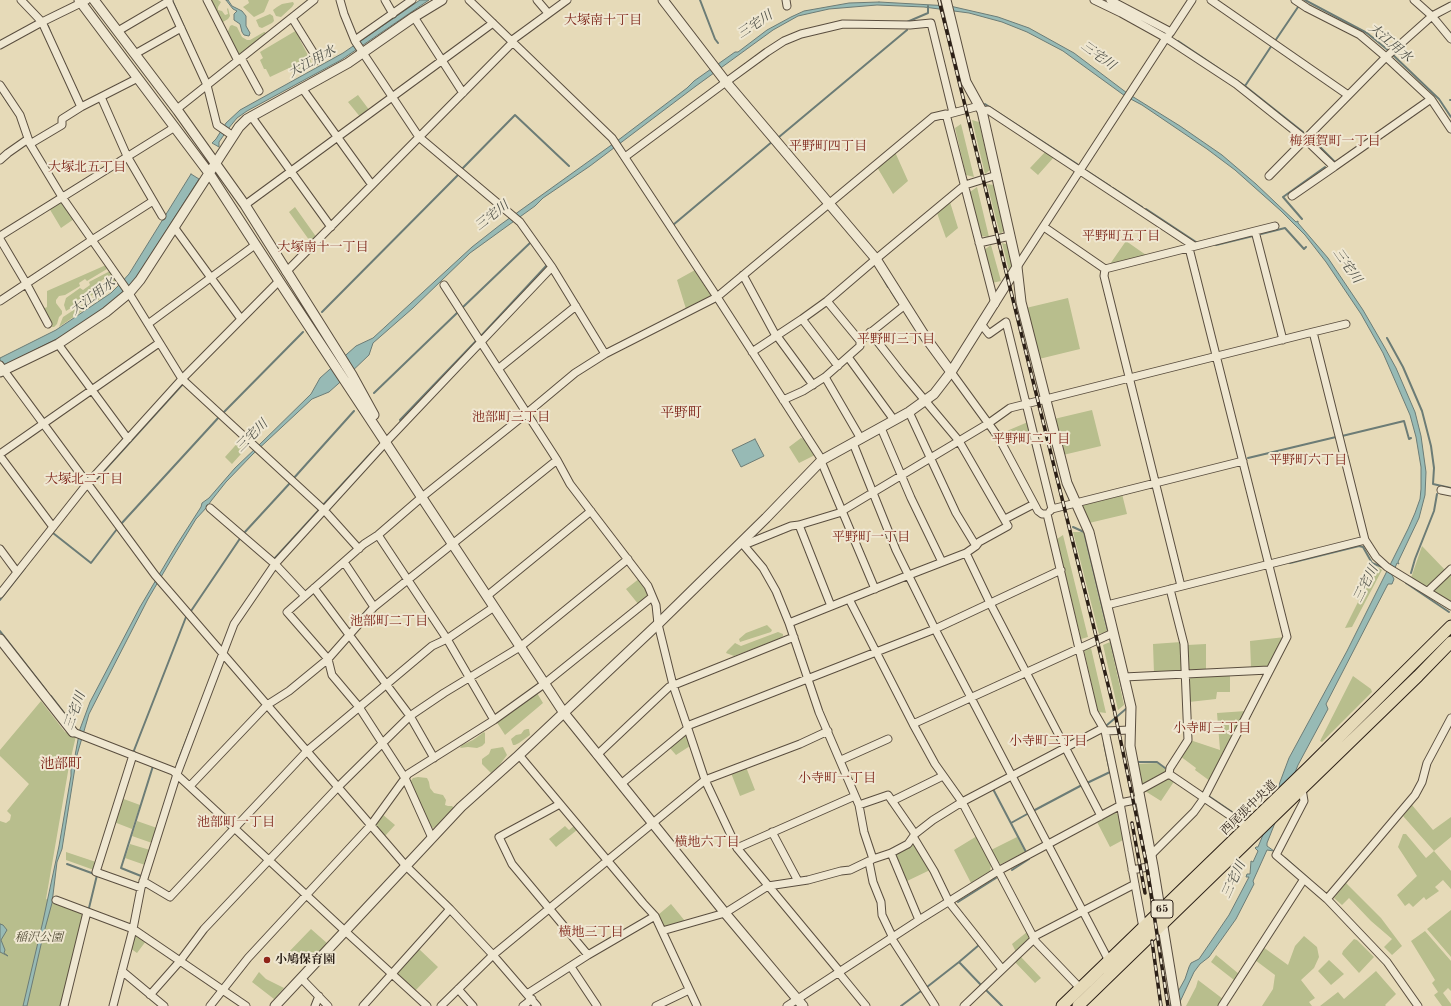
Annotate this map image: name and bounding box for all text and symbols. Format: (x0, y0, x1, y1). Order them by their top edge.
water label: 三宅川 (734, 8, 776, 42)
district label: 大塚南十丁目 (564, 13, 642, 29)
water label: 大江用水 (1365, 20, 1415, 66)
water label: 三宅川 (1078, 38, 1118, 74)
water label: 大江用水 (285, 43, 339, 81)
district label: 梅須賀町一丁目 (1290, 134, 1380, 150)
district label: 平野町四丁目 (789, 139, 867, 155)
district label: 大塚北五丁目 (48, 160, 126, 176)
water label: 三宅川 (472, 198, 512, 234)
district label: 平野町五丁目 (1082, 229, 1160, 245)
district label: 大塚南十一丁目 (278, 240, 368, 256)
water label: 三宅川 (1329, 246, 1365, 286)
water label: 大江用水 (68, 275, 118, 319)
district label: 平野町三丁目 (857, 332, 935, 348)
district label: 平野町 (660, 405, 702, 421)
district label: 池部町三丁目 (472, 410, 550, 426)
water label: 三宅川 (233, 417, 271, 455)
district label: 平野町二丁目 (992, 432, 1070, 448)
district label: 平野町六丁目 (1269, 453, 1347, 469)
district label: 大塚北二丁目 (45, 472, 123, 488)
district label: 平野町一丁目 (832, 530, 910, 546)
water label: 三宅川 (1350, 563, 1382, 605)
district label: 池部町二丁目 (350, 614, 428, 630)
water label: 三宅川 (61, 690, 89, 732)
district label: 小寺町三丁目 (1173, 721, 1251, 737)
district label: 小寺町二丁目 (1009, 734, 1087, 750)
district label: 池部町 (40, 756, 82, 772)
district label: 小寺町一丁目 (798, 771, 876, 787)
street label: 西尾張中央道 (1218, 778, 1280, 838)
district label: 池部町一丁目 (197, 815, 275, 831)
district label: 横地六丁目 (675, 835, 739, 851)
water label: 三宅川 (1219, 859, 1249, 901)
road number: 65 (1151, 900, 1173, 918)
district label: 横地三丁目 (559, 925, 623, 941)
park label: 稲沢公園 (15, 931, 63, 945)
place label: 小鳩保育園 (275, 953, 335, 967)
marker: 小鳩保育園 (262, 955, 272, 965)

